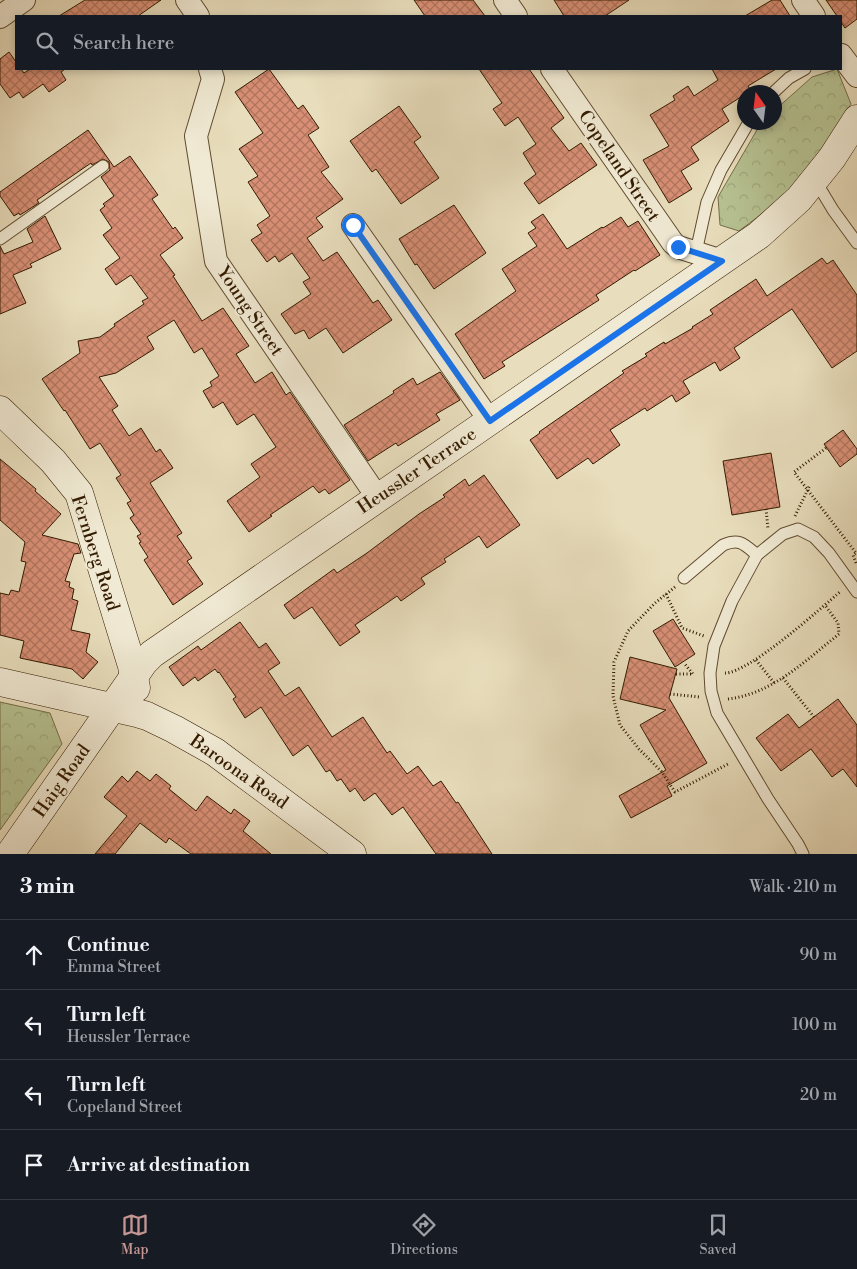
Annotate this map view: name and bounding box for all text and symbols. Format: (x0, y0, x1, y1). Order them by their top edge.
search box (15, 15, 842, 70)
icon: search (33, 29, 61, 57)
text: Search here (73, 31, 174, 55)
north arrow (737, 85, 782, 130)
street label: Copeland Street (573, 106, 665, 227)
route start (342, 214, 365, 237)
route end (667, 236, 690, 259)
street label: Young Street (211, 261, 289, 361)
street label: Heussler Terrace (353, 423, 481, 519)
street label: Fernberg Road (65, 492, 125, 614)
street label: Baroona Road (185, 729, 293, 815)
street label: Haig Road (28, 739, 96, 822)
text: 3 min (20, 874, 75, 900)
text: Walk · 210 m (749, 877, 837, 897)
text: Continue (67, 933, 150, 957)
icon: ahead (20, 941, 48, 969)
text: 90 m (799, 945, 837, 965)
text: Emma Street (67, 957, 161, 977)
text: Turn left (67, 1003, 146, 1027)
icon: left (20, 1011, 48, 1039)
text: 100 m (792, 1015, 837, 1035)
text: Heussler Terrace (67, 1027, 190, 1047)
text: Turn left (67, 1073, 146, 1097)
icon: left (20, 1081, 48, 1109)
text: 20 m (800, 1085, 837, 1105)
text: Copeland Street (67, 1097, 183, 1117)
icon: arrive (20, 1151, 48, 1179)
text: Arrive at destination (67, 1153, 250, 1177)
tab: Map (121, 1211, 149, 1259)
tab: Directions (390, 1211, 458, 1259)
tab: Saved (699, 1211, 736, 1259)

